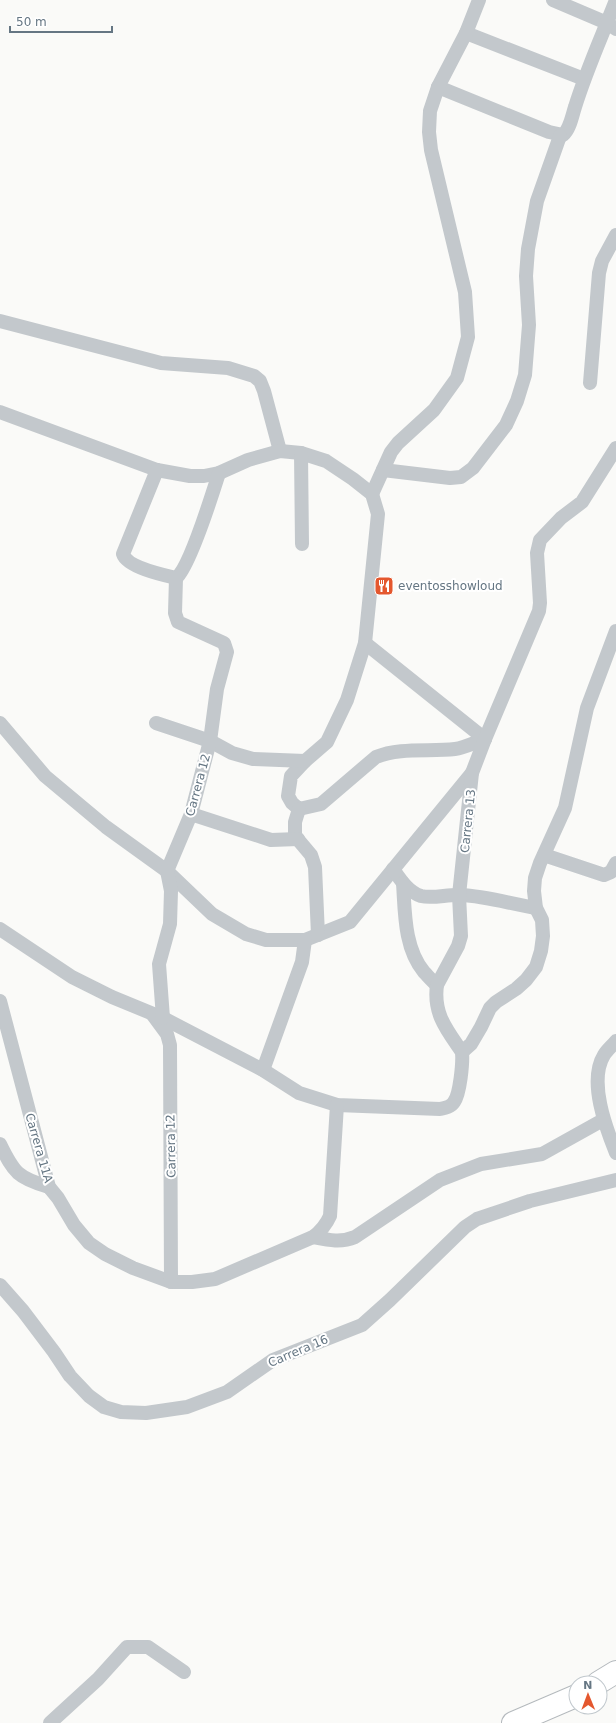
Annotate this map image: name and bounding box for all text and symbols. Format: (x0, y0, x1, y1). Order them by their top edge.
scale bar (10, 8, 112, 34)
text: 50 m (16, 15, 47, 29)
restaurant icon: eventosshowloud (373, 575, 395, 597)
place label: eventosshowloud (398, 579, 503, 593)
street label: Carrera 12 (183, 752, 213, 818)
street label: Carrera 13 (458, 788, 478, 854)
street label: Carrera 11A (22, 1111, 56, 1185)
street label: Carrera 12 (163, 1114, 179, 1178)
street label: Carrera 16 (266, 1332, 330, 1370)
north arrow (568, 1675, 608, 1715)
text: N (583, 1679, 593, 1692)

